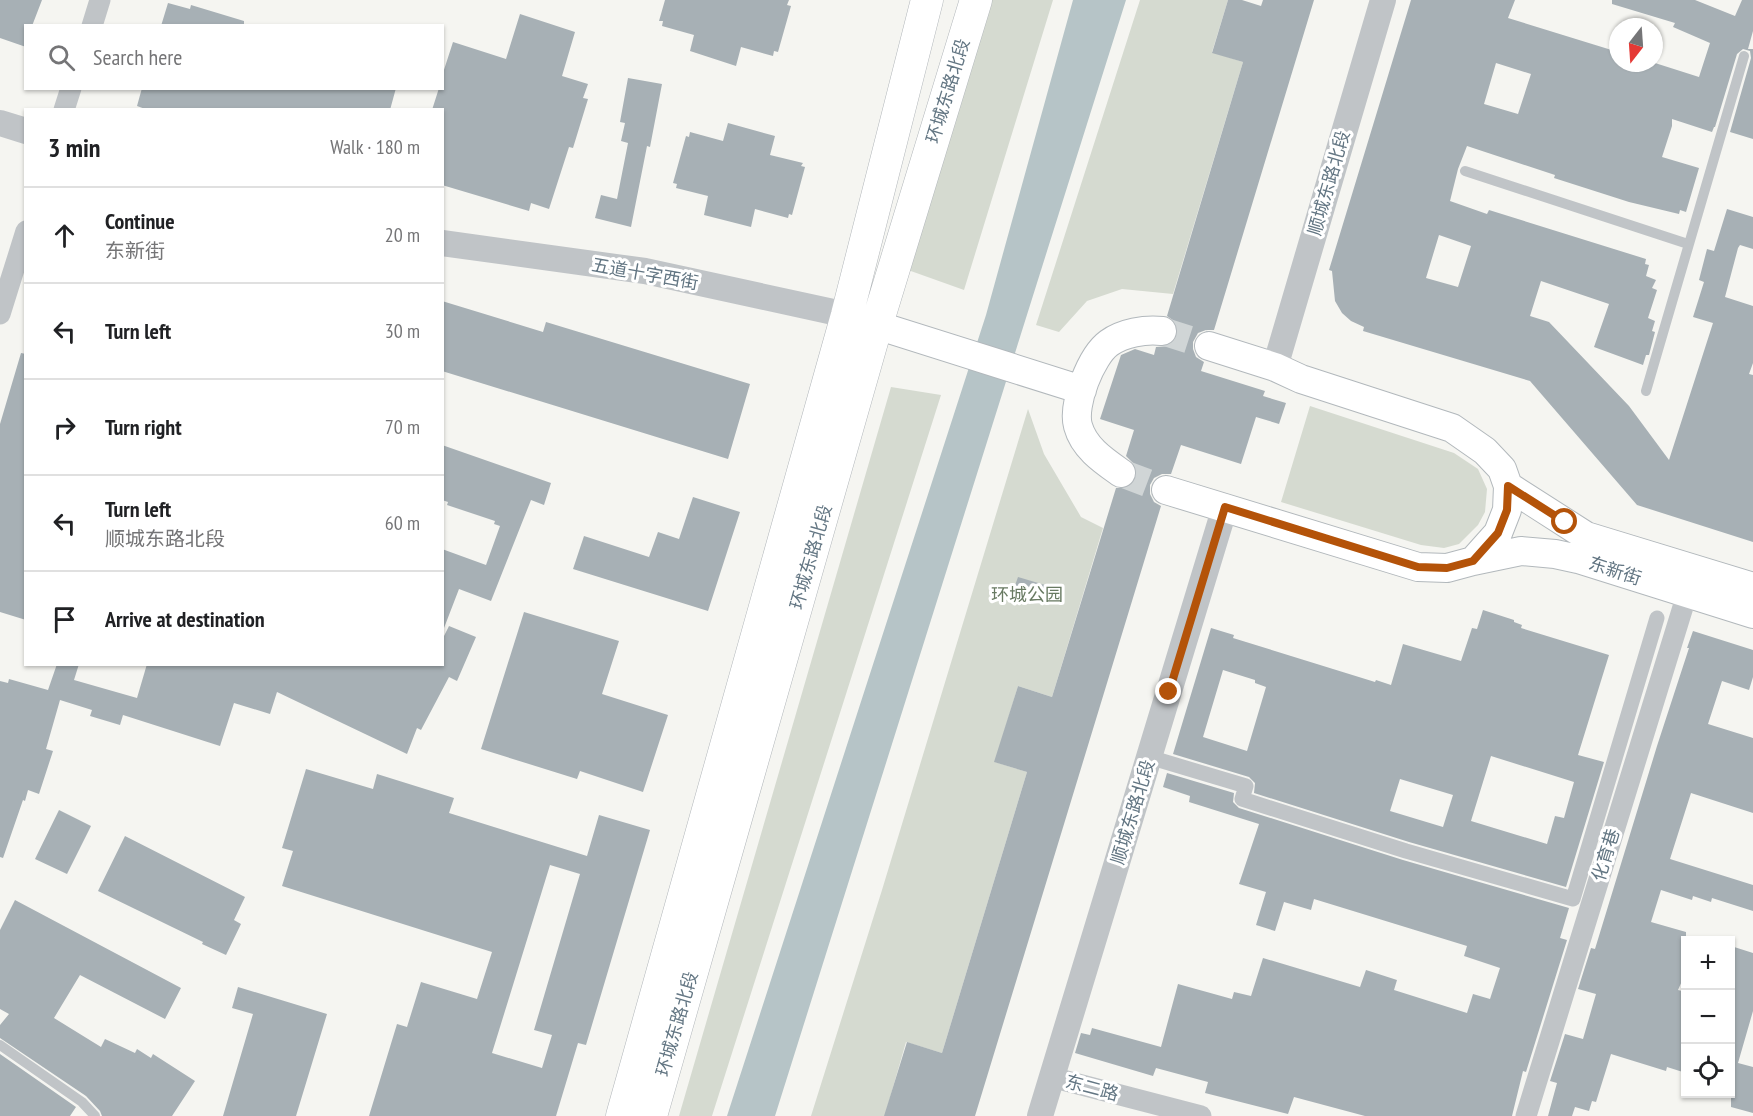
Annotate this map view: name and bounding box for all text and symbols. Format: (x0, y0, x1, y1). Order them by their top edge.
north arrow (1609, 18, 1663, 72)
search box (24, 24, 444, 90)
street label: 环城东路北段 (921, 36, 974, 146)
icon: search (45, 41, 78, 74)
text: Search here (93, 43, 182, 71)
street label: 顺城东路北段 (1303, 128, 1354, 238)
text: 3 min (48, 131, 101, 164)
text: Walk · 180 m (330, 134, 420, 160)
text: Continue (105, 207, 175, 235)
icon: ahead (48, 219, 81, 252)
text: 20 m (385, 222, 420, 248)
text: 东新街 (105, 238, 165, 264)
street label: 五道十字西街 (590, 253, 700, 294)
icon: left (48, 315, 81, 348)
text: Turn left (105, 317, 171, 345)
text: 30 m (385, 318, 420, 344)
icon: right (48, 411, 81, 444)
text: Turn right (105, 413, 182, 441)
text: 70 m (385, 414, 420, 440)
text: Turn left (105, 495, 171, 523)
street label: 环城东路北段 (785, 502, 836, 612)
icon: left (48, 507, 81, 540)
route start (1551, 508, 1577, 534)
text: 60 m (385, 510, 420, 536)
text: 顺城东路北段 (105, 526, 225, 552)
street label: 东新街 (1586, 551, 1644, 590)
park label: 环城公园 (991, 583, 1063, 606)
icon: arrive (48, 603, 81, 636)
text: Arrive at destination (105, 605, 265, 633)
route end (1155, 678, 1181, 704)
street label: 顺城东路北段 (1106, 757, 1159, 867)
street label: 化育巷 (1587, 826, 1624, 884)
map controls (1681, 936, 1735, 1098)
button: + (1681, 936, 1735, 990)
street label: 环城东路北段 (651, 969, 702, 1079)
button: − (1681, 990, 1735, 1044)
button: locate (1681, 1044, 1735, 1098)
street label: 东二路 (1063, 1069, 1121, 1106)

